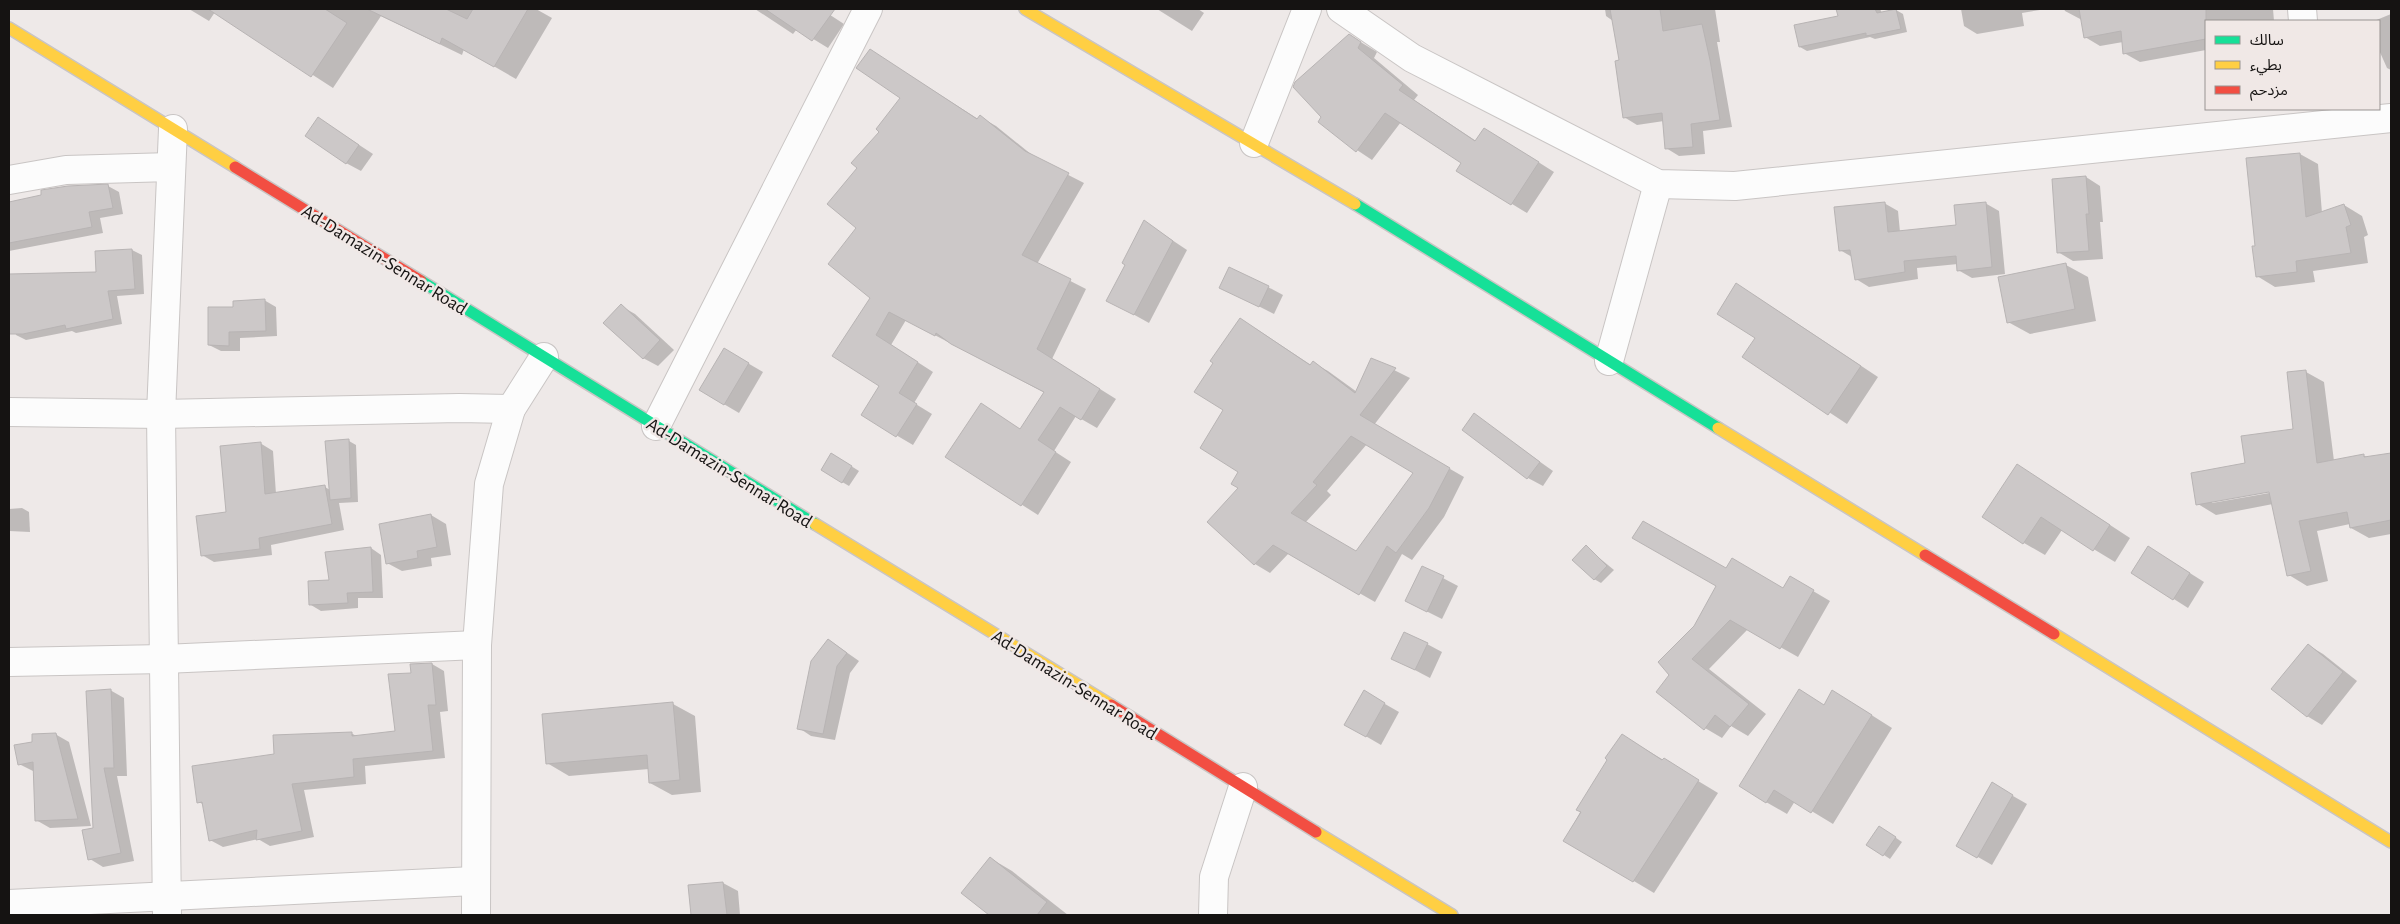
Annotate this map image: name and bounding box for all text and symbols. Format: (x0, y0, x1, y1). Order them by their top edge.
legend (2205, 20, 2380, 110)
text: سالك (2250, 33, 2284, 48)
text: بطيء (2250, 58, 2282, 76)
text: مزدحم (2250, 83, 2288, 101)
street label: Ad-Damazin-Sennar Road (298, 202, 470, 319)
street label: Ad-Damazin-Sennar Road (643, 415, 815, 532)
street label: Ad-Damazin-Sennar Road (988, 627, 1160, 744)

